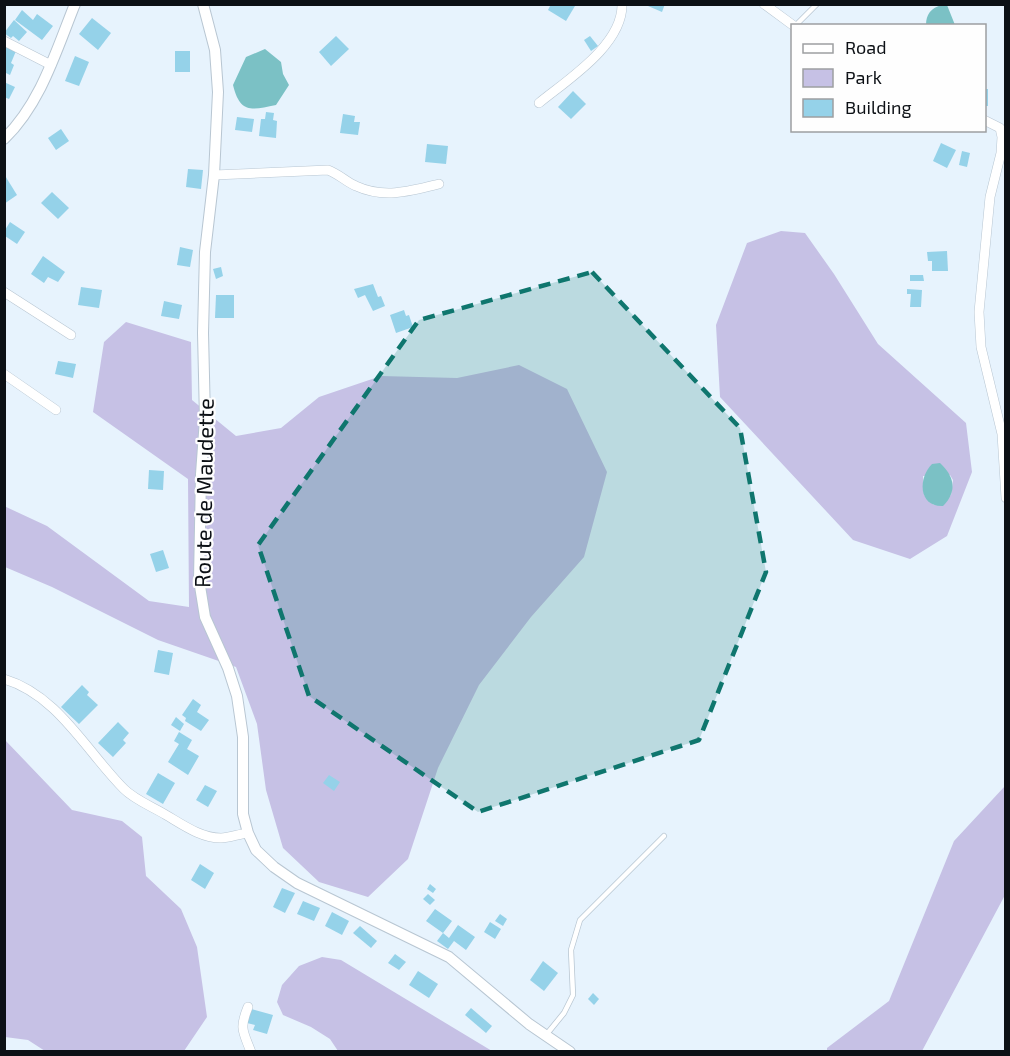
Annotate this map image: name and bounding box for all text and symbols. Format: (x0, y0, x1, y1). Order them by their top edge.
legend (791, 24, 986, 132)
text: Road (845, 36, 886, 58)
text: Park (845, 66, 882, 88)
text: Building (845, 96, 912, 118)
street label: Route de Maudette (188, 398, 218, 588)

